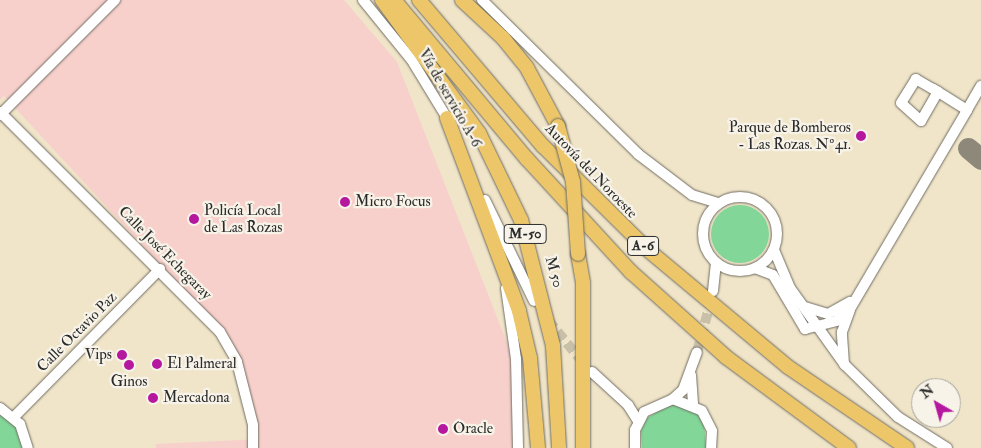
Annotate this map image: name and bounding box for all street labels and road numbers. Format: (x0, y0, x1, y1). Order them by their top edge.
street label: Vía de servicio A-6 (414, 46, 486, 150)
street label: Autovía del Noroeste (541, 120, 641, 222)
street label: Calle José Echegaray (115, 203, 215, 303)
road number: M-50 (502, 222, 548, 245)
road number: A-6 (627, 235, 659, 258)
street label: M 50 (541, 254, 567, 290)
street label: Calle Octavio Paz (33, 288, 121, 376)

